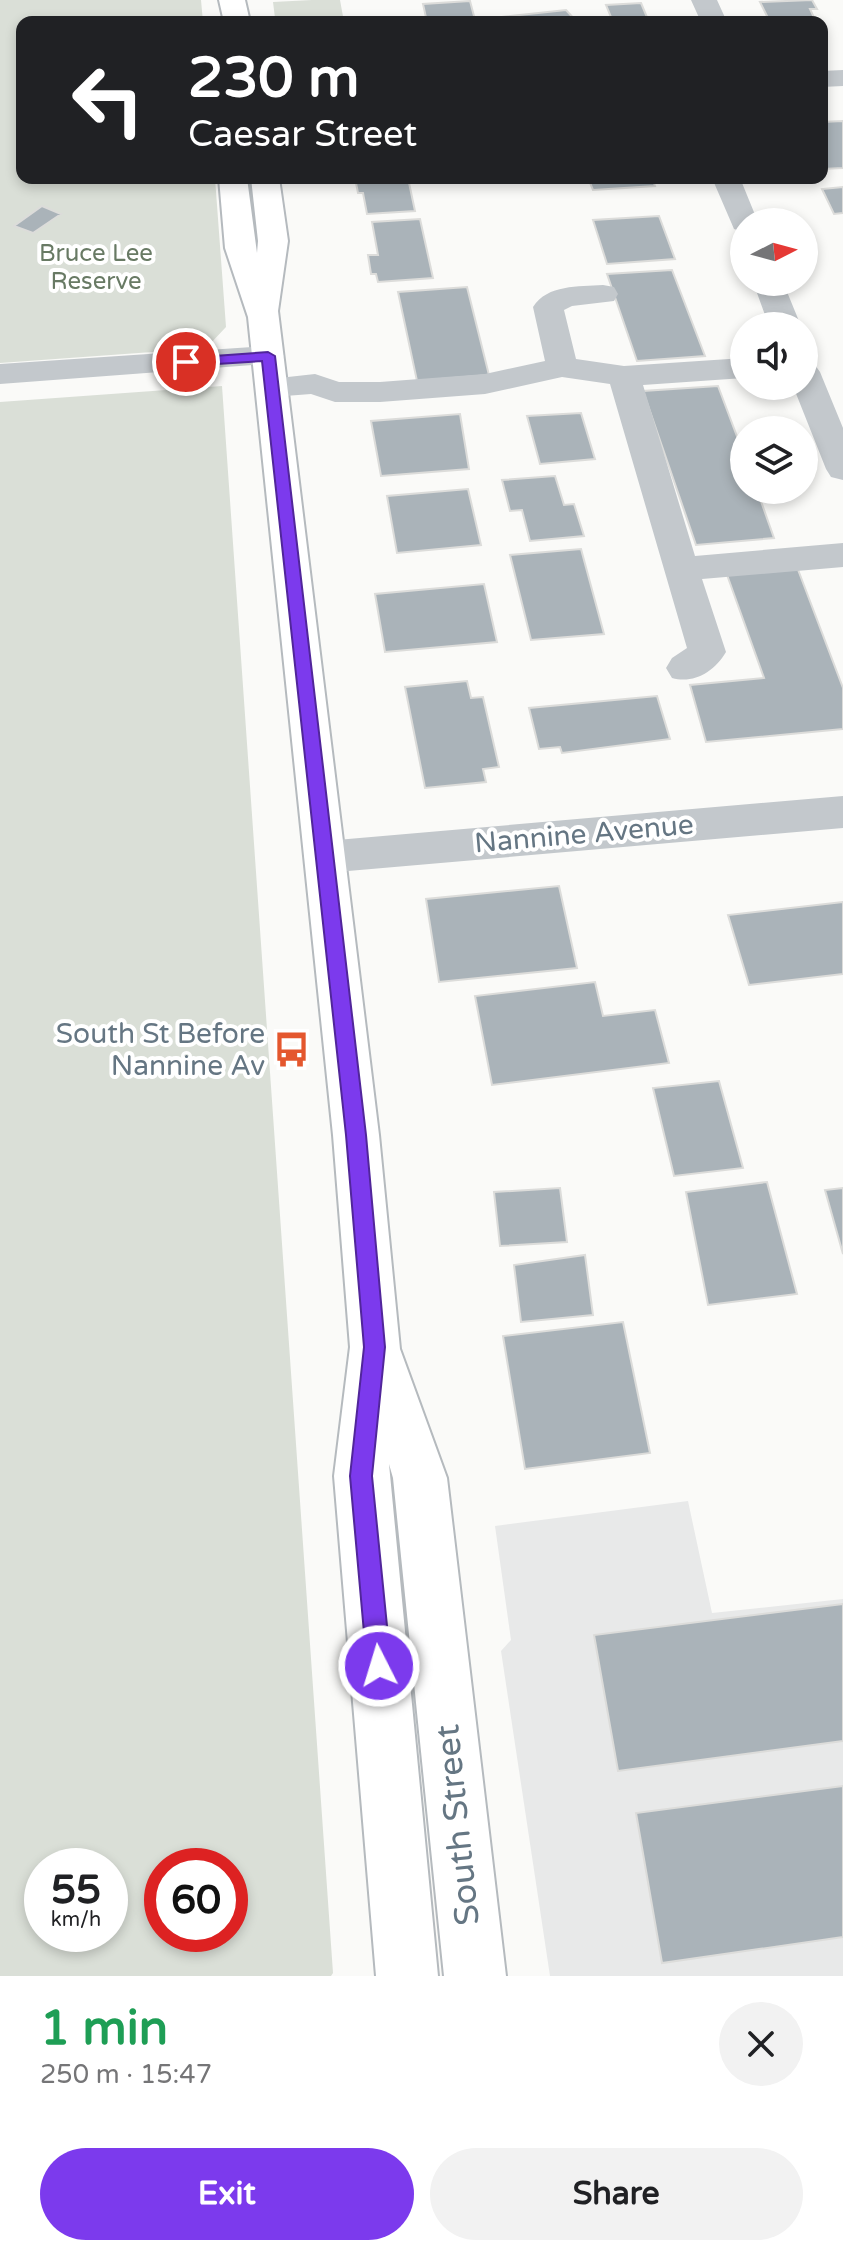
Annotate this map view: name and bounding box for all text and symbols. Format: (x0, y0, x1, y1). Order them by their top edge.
text: 230 m (188, 45, 359, 112)
icon: left (56, 48, 160, 152)
text: Caesar Street (188, 113, 417, 156)
north arrow (730, 208, 818, 296)
map controls (730, 208, 818, 504)
park label: Bruce Lee Reserve (39, 239, 153, 296)
button: sound (730, 312, 818, 400)
pin (152, 328, 220, 396)
icon: arrive (164, 340, 208, 384)
button: layers (730, 416, 818, 504)
street label: Nannine Avenue (473, 807, 695, 861)
place label: South St Before Nannine Av (56, 1017, 265, 1083)
bus stop icon: South St Before Nannine Av (272, 1031, 310, 1069)
position arrow (337, 1624, 421, 1708)
street label: South Street (427, 1722, 489, 1928)
speed limit sign: 60 (144, 1848, 248, 1952)
text: 55 (51, 1866, 101, 1914)
text: km/h (51, 1908, 101, 1932)
text: 1 min (40, 2000, 168, 2058)
button: close (719, 2002, 803, 2086)
text: 250 m · 15:47 (40, 2059, 212, 2090)
button: Exit (40, 2148, 414, 2240)
button: Share (430, 2148, 803, 2240)

